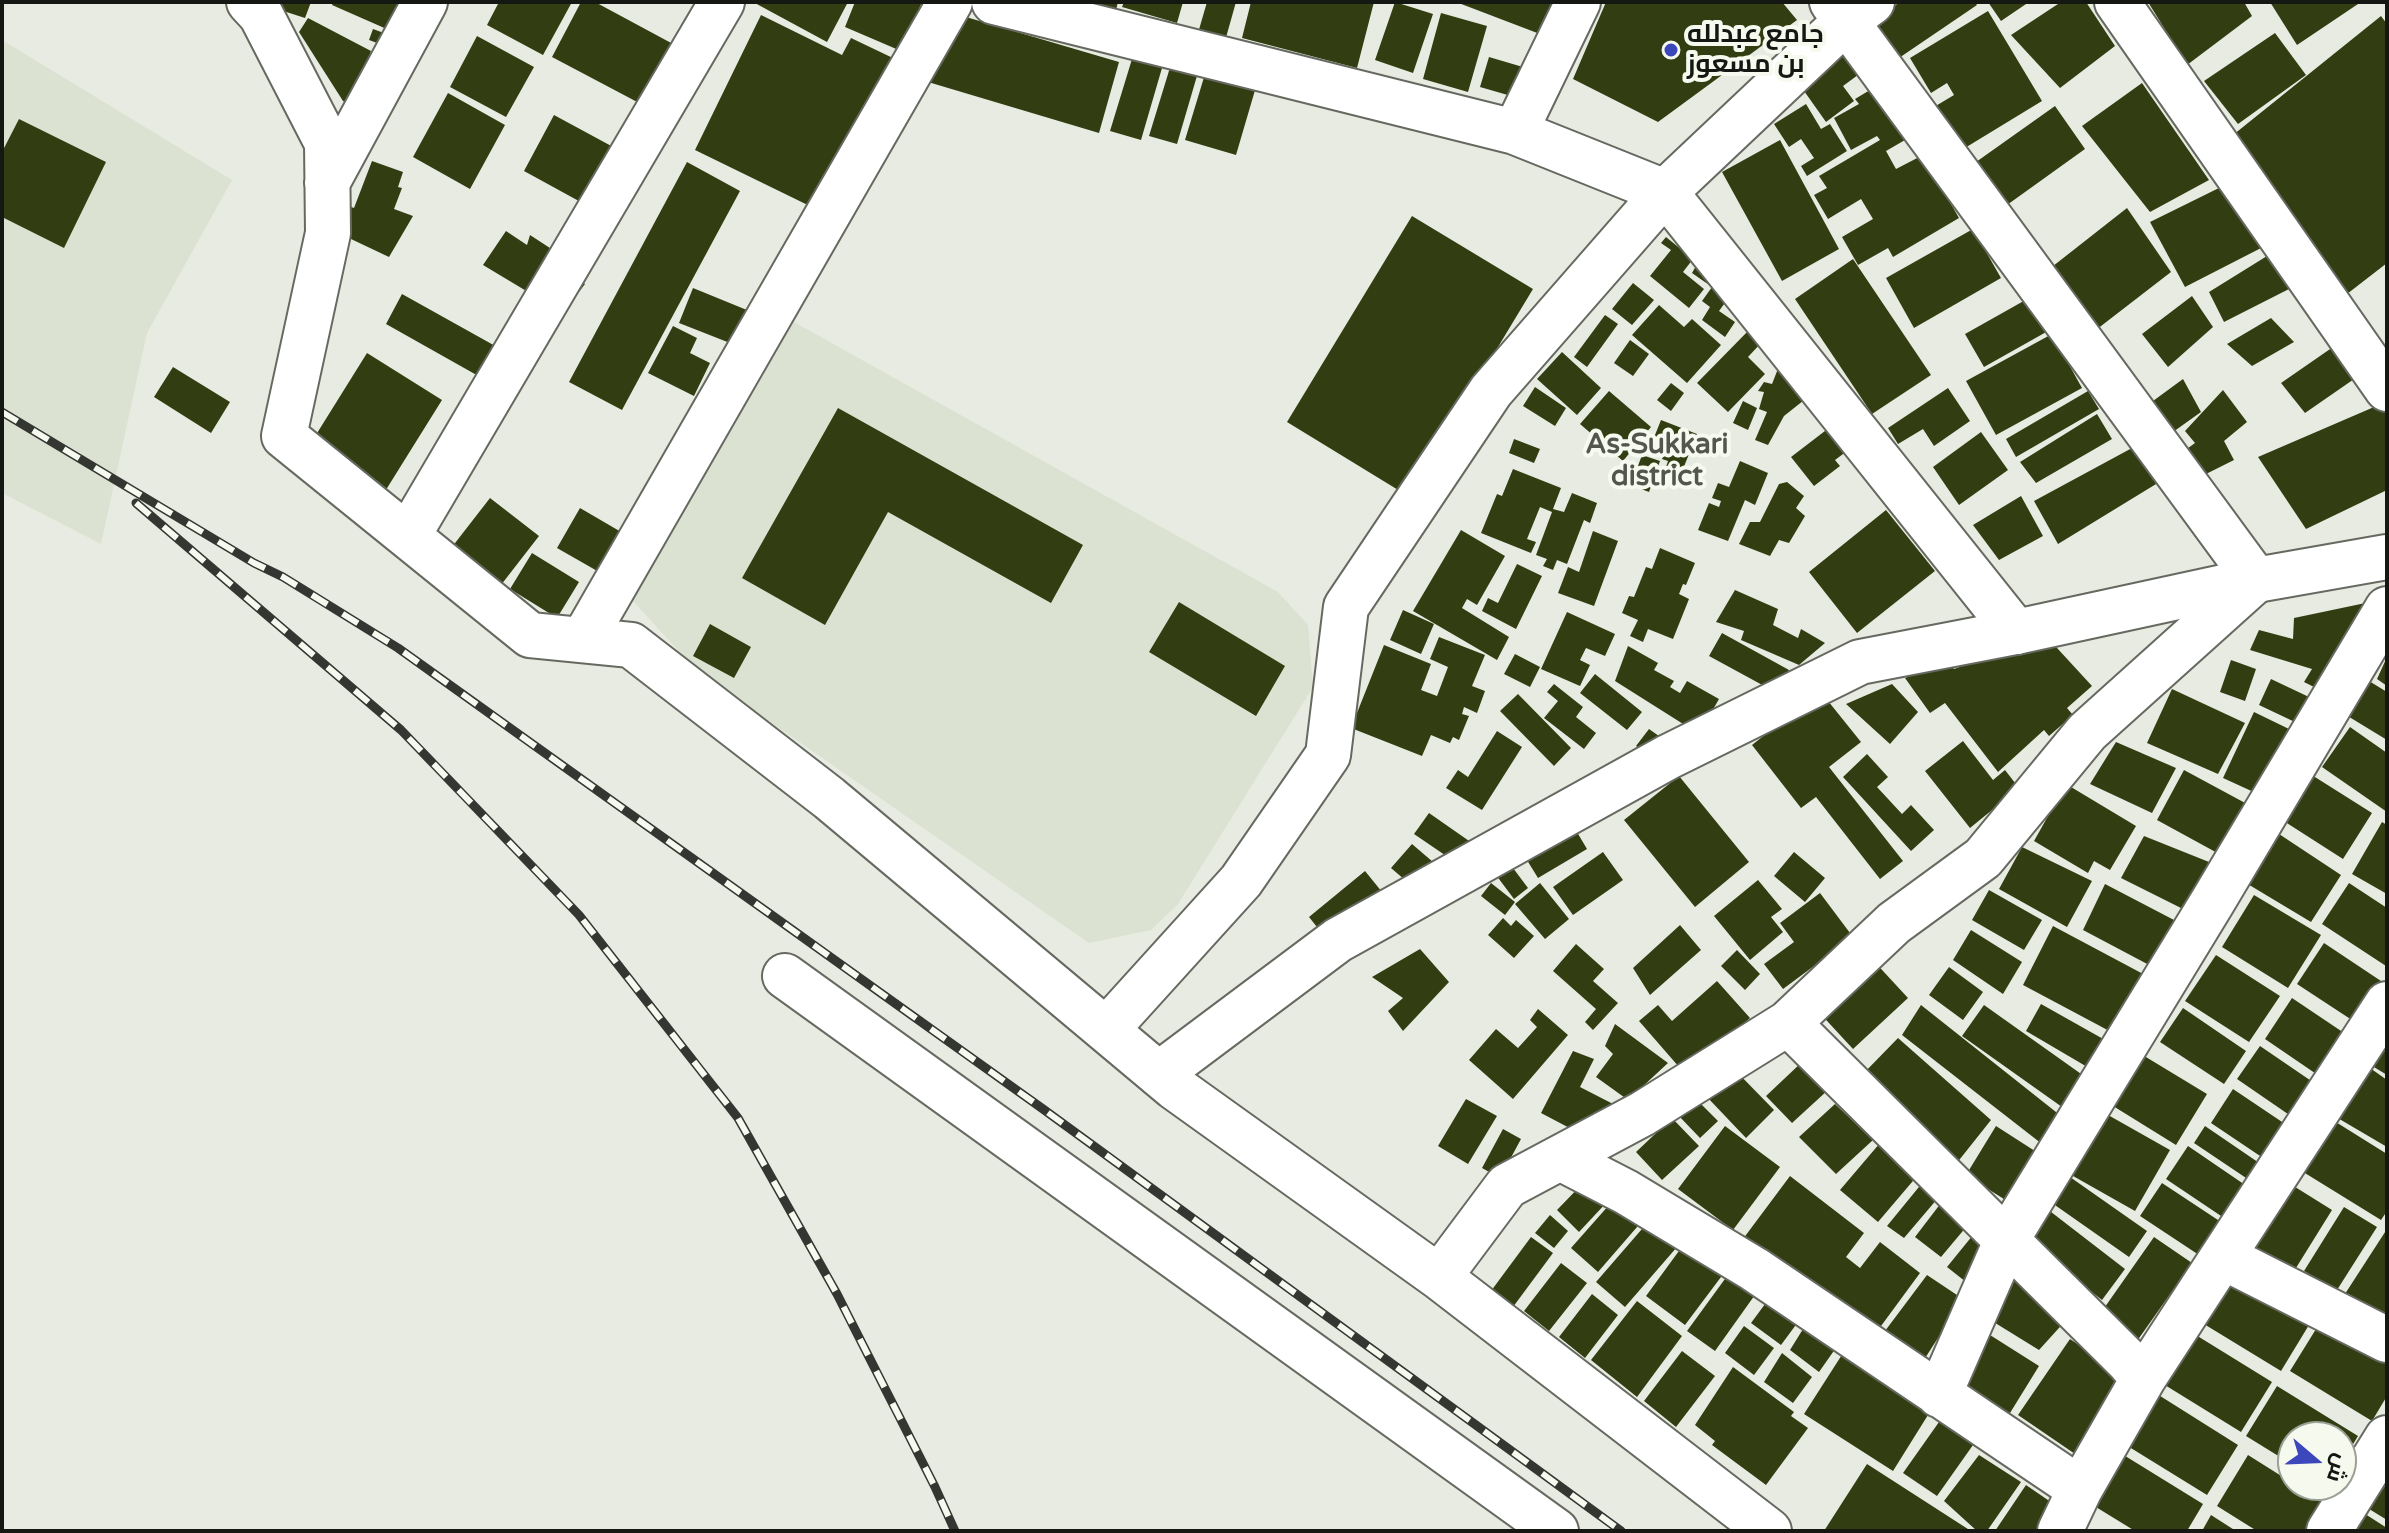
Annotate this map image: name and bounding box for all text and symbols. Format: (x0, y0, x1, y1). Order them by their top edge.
place label: جامع عبدلله بن مسعوز (1687, 19, 1824, 80)
marker: جامع عبدلله بن مسعوز (1662, 41, 1680, 59)
district label: As-Sukkari district (1586, 429, 1728, 495)
north arrow (2277, 1421, 2357, 1501)
text: ش (2321, 1451, 2355, 1486)

